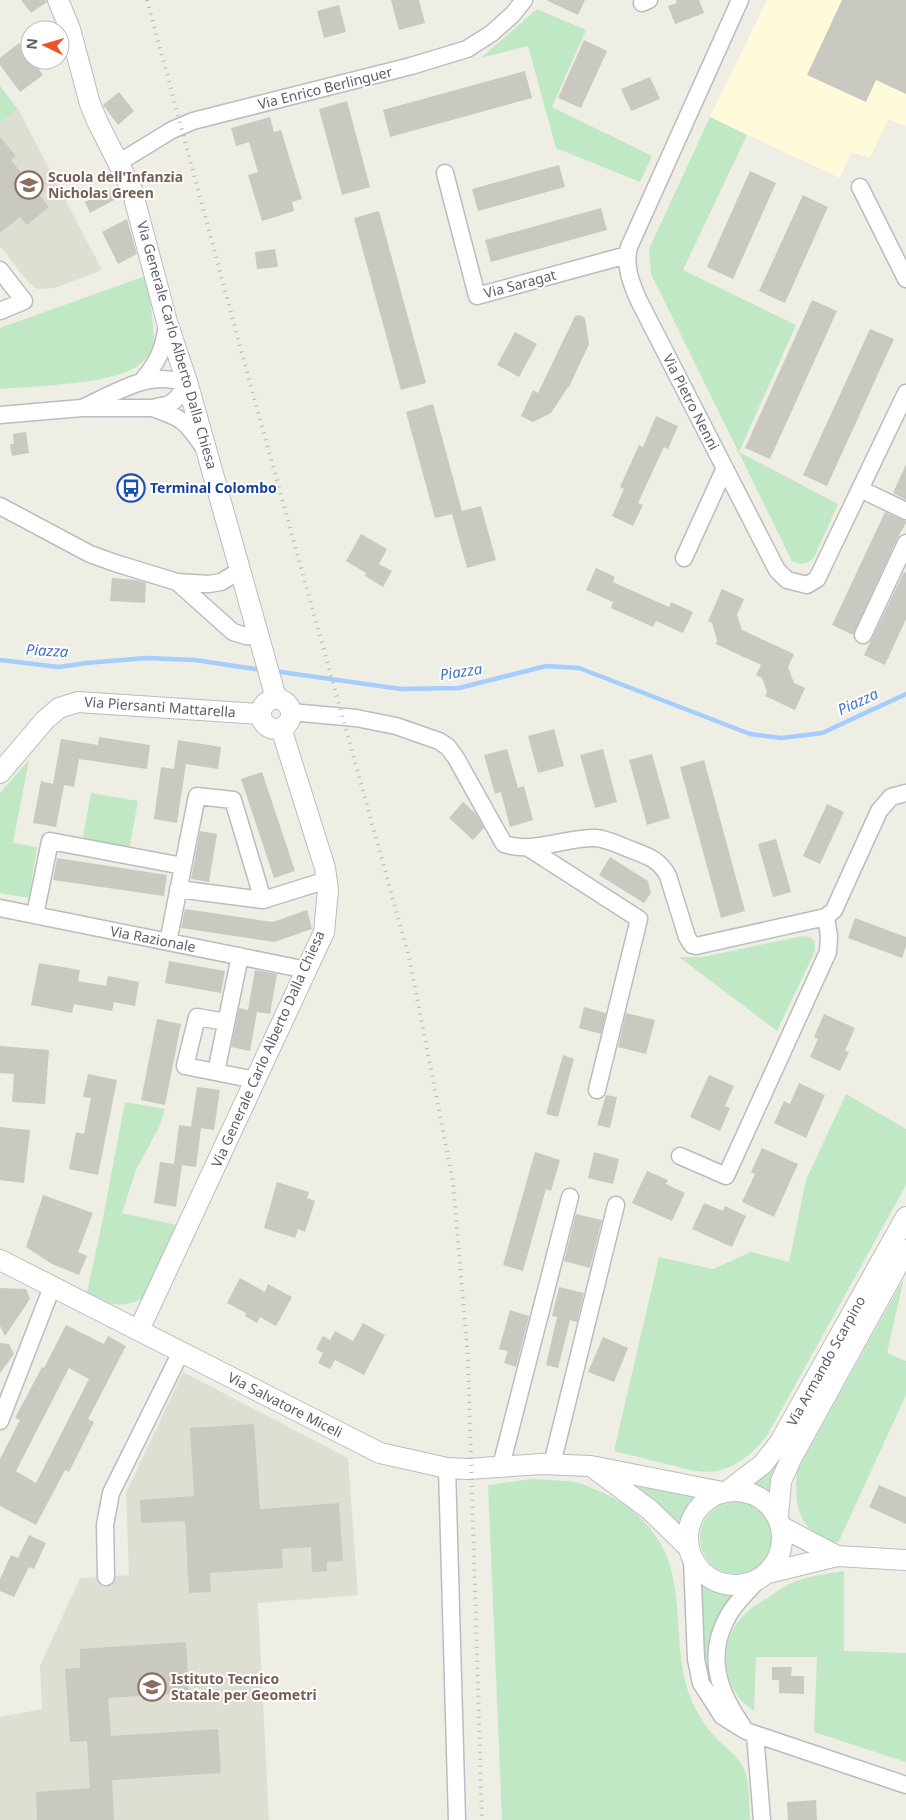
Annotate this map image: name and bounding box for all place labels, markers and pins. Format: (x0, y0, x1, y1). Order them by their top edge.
place label: Scuola dell'Infanzia Nicholas Green (48, 167, 183, 202)
school or university icon: Scuola dell'Infanzia Nicholas Green (14, 170, 44, 200)
bus stop icon: Terminal Colombo (116, 473, 146, 503)
place label: Terminal Colombo (150, 478, 277, 497)
place label: Istituto Tecnico Statale per Geometri (171, 1669, 317, 1704)
school or university icon: Istituto Tecnico Statale per Geometri (137, 1672, 167, 1702)

